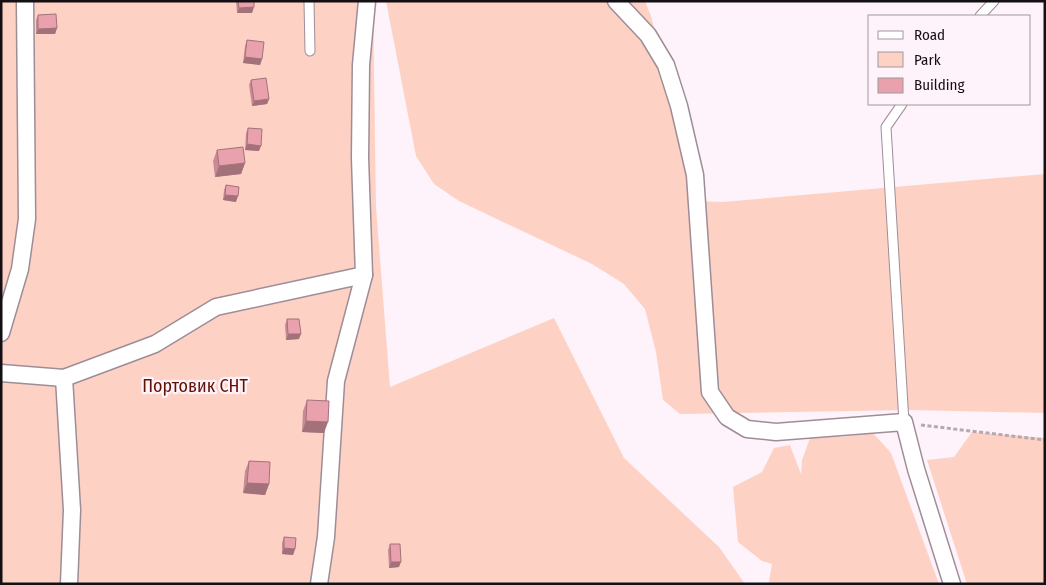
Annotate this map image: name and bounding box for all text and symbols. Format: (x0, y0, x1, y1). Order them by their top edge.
legend (868, 15, 1031, 105)
text: Road (914, 26, 945, 44)
text: Park (914, 51, 941, 69)
text: Building (914, 76, 965, 94)
park label: Портовик СНТ (142, 375, 248, 397)

